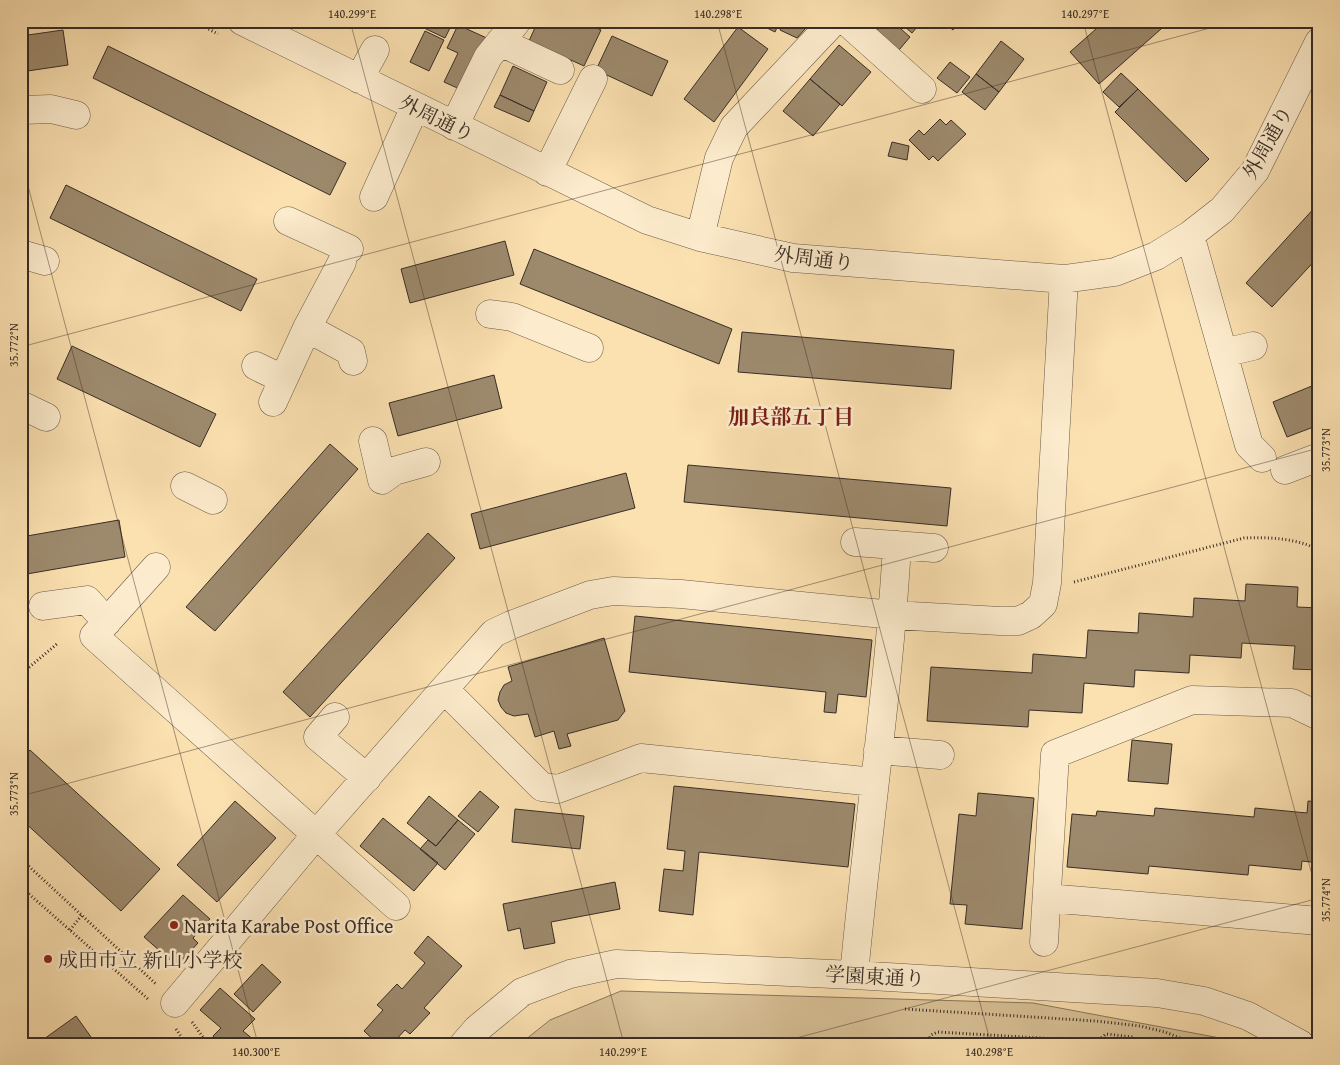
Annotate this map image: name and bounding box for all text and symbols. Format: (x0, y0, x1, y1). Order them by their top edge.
text: 140.299°E (328, 5, 376, 22)
text: 140.298°E (694, 5, 742, 22)
text: 140.297°E (1061, 5, 1109, 22)
street label: 外周通り (395, 87, 479, 149)
street label: 外周通り (1235, 100, 1299, 184)
street label: 外周通り (773, 239, 855, 277)
text: 35.772°N (5, 323, 22, 367)
district label: 加良部五丁目 (728, 401, 854, 432)
text: 35.773°N (1317, 428, 1334, 472)
text: 35.773°N (5, 772, 22, 816)
text: 35.774°N (1317, 878, 1334, 922)
place label: Narita Karabe Post Office (184, 911, 393, 940)
marker: Narita Karabe Post Office (168, 919, 180, 931)
place label: 成田市立 新山小学校 (58, 945, 242, 974)
marker: 成田市立 新山小学校 (42, 953, 54, 965)
street label: 学園東通り (824, 959, 926, 993)
text: 140.300°E (232, 1043, 280, 1060)
text: 140.299°E (599, 1043, 647, 1060)
text: 140.298°E (965, 1043, 1013, 1060)

